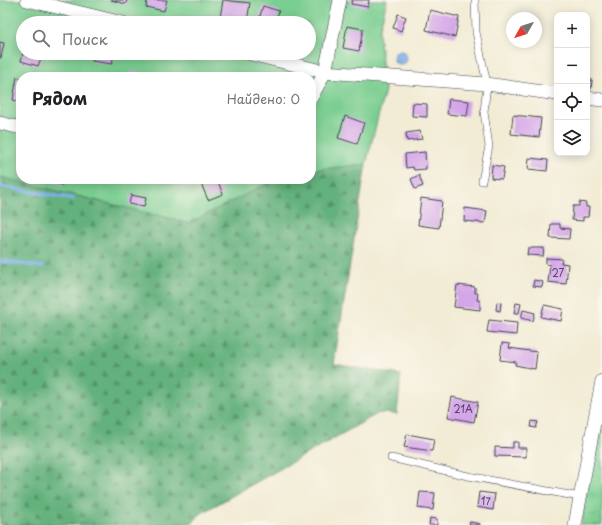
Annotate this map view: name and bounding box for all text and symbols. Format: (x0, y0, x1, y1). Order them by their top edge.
north arrow (506, 12, 542, 48)
map controls (554, 12, 590, 156)
button: + (554, 12, 590, 48)
search box (16, 16, 316, 60)
icon: search (30, 27, 52, 49)
text: Поиск (62, 27, 108, 50)
button: − (554, 48, 590, 84)
button: locate (554, 84, 590, 120)
text: Рядом (32, 85, 87, 111)
text: Найдено: 0 (227, 89, 300, 108)
button: layers (554, 120, 590, 156)
house number: 27 (552, 265, 565, 280)
house number: 21А (453, 401, 473, 416)
house number: 17 (481, 493, 492, 508)

